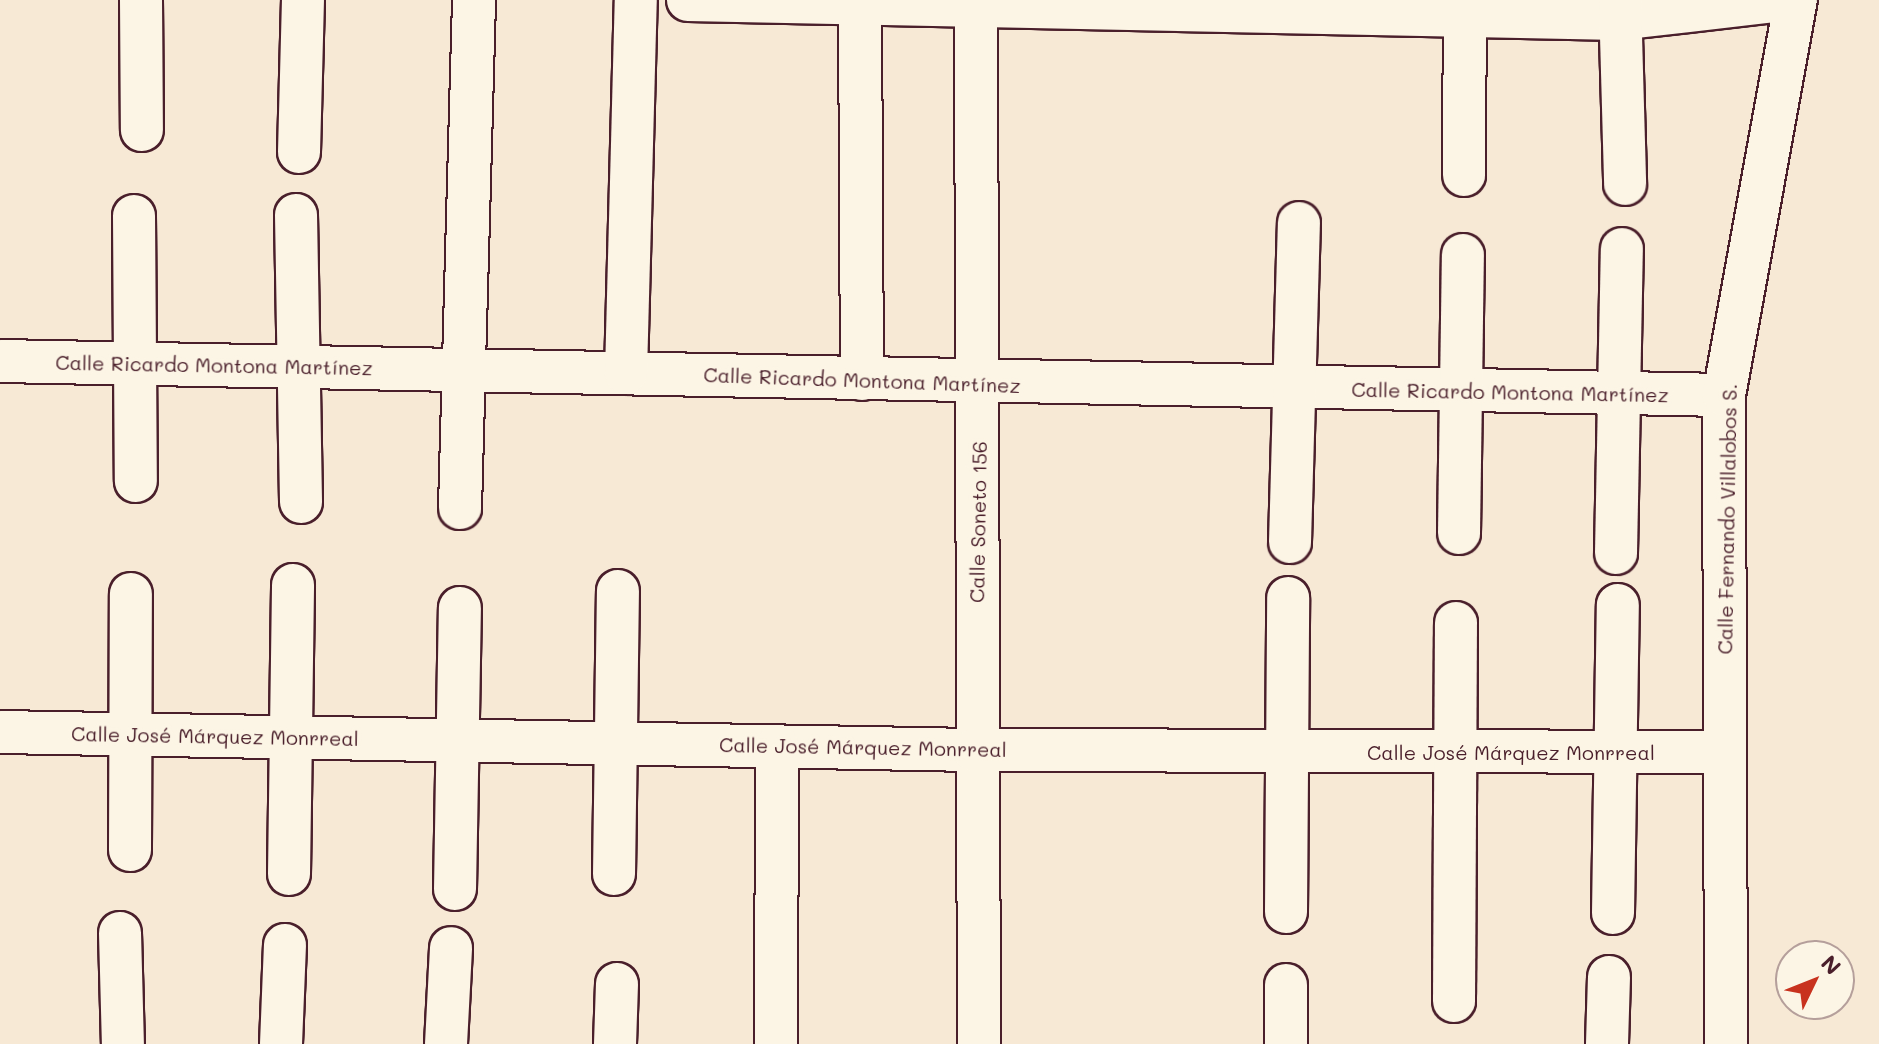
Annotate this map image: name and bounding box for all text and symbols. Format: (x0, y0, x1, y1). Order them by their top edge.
street label: Calle Ricardo Montona Martínez (55, 350, 373, 380)
street label: Calle Ricardo Montona Martínez (703, 362, 1021, 398)
street label: Calle Ricardo Montona Martínez (1351, 377, 1669, 407)
street label: Calle Fernando Villalobos S. (1713, 383, 1741, 655)
street label: Calle Soneto 156 (965, 441, 991, 603)
street label: Calle José Márquez Monrreal (71, 721, 359, 751)
street label: Calle José Márquez Monrreal (719, 732, 1007, 762)
street label: Calle José Márquez Monrreal (1367, 740, 1655, 764)
north arrow (1775, 940, 1855, 1020)
text: N (1815, 949, 1848, 981)

